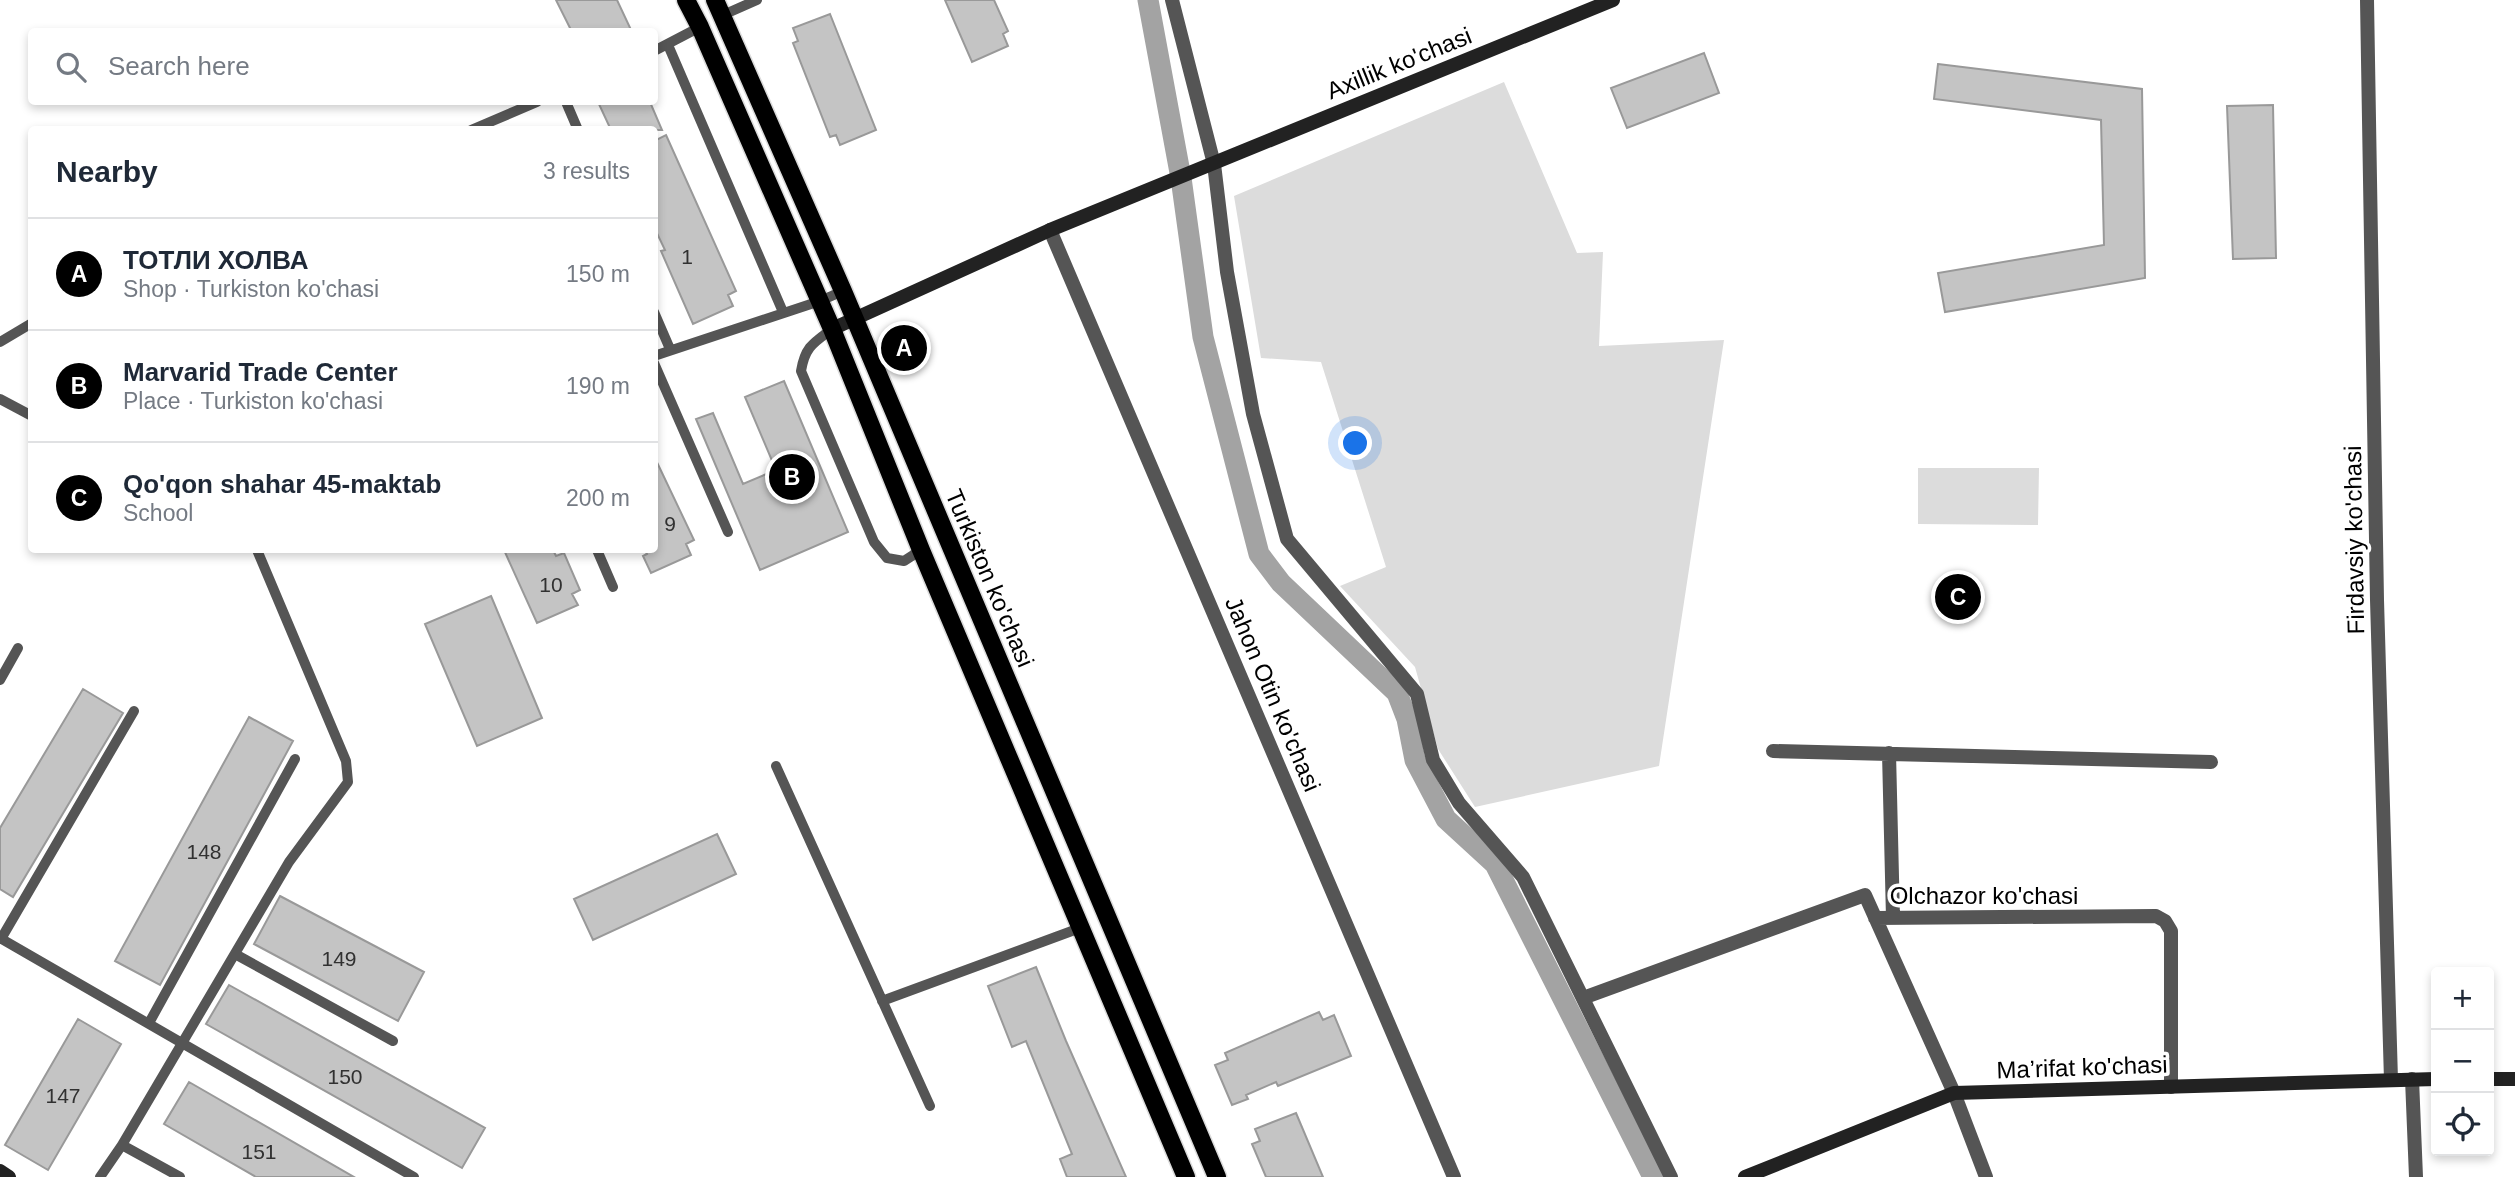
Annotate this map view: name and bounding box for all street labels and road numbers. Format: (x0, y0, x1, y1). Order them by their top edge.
street label: Axillik ko'chasi (1323, 22, 1475, 104)
street label: Firdavsiy ko'chasi (2339, 445, 2369, 635)
street label: Turkiston ko'chasi (940, 485, 1040, 671)
street label: Jahon Otin ko'chasi (1220, 593, 1326, 795)
street label: Olchazor ko'chasi (1890, 882, 2078, 909)
street label: Ma’rifat ko'chasi (1996, 1051, 2168, 1083)

